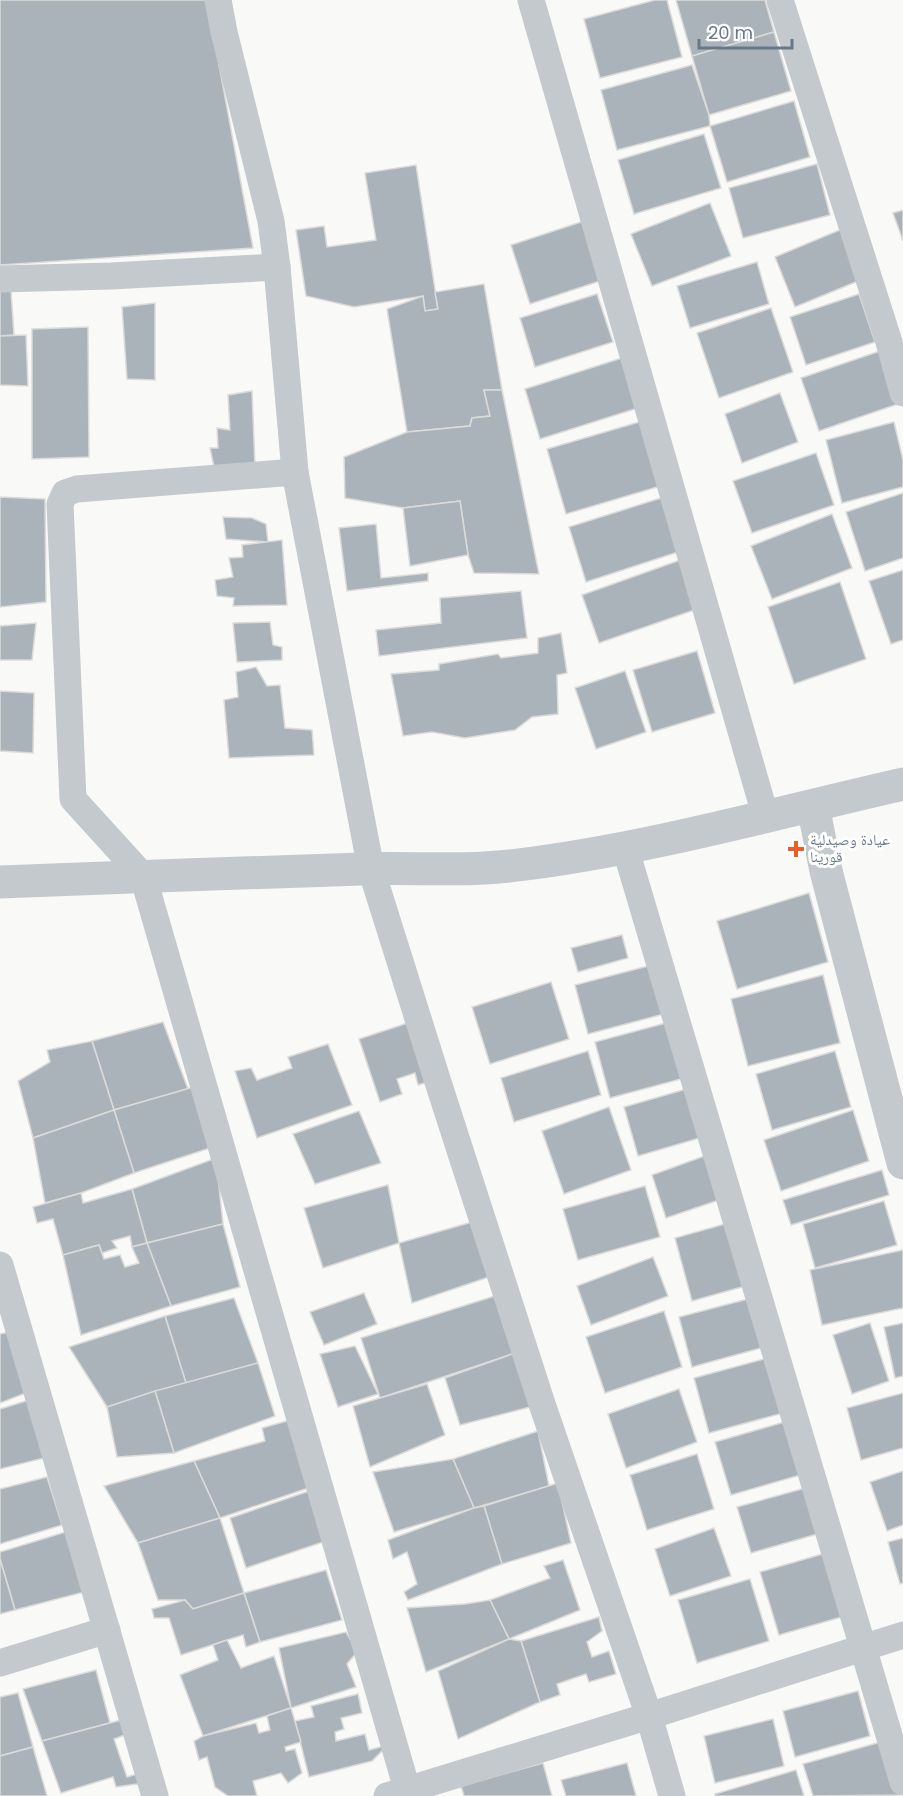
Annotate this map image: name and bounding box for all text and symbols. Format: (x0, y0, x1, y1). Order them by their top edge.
scale bar (699, 12, 792, 50)
text: 20 m (708, 20, 753, 45)
place label: عيادة وصيدلية قورينا (810, 829, 890, 867)
marker: عيادة وصيدلية قورينا (787, 840, 805, 858)

